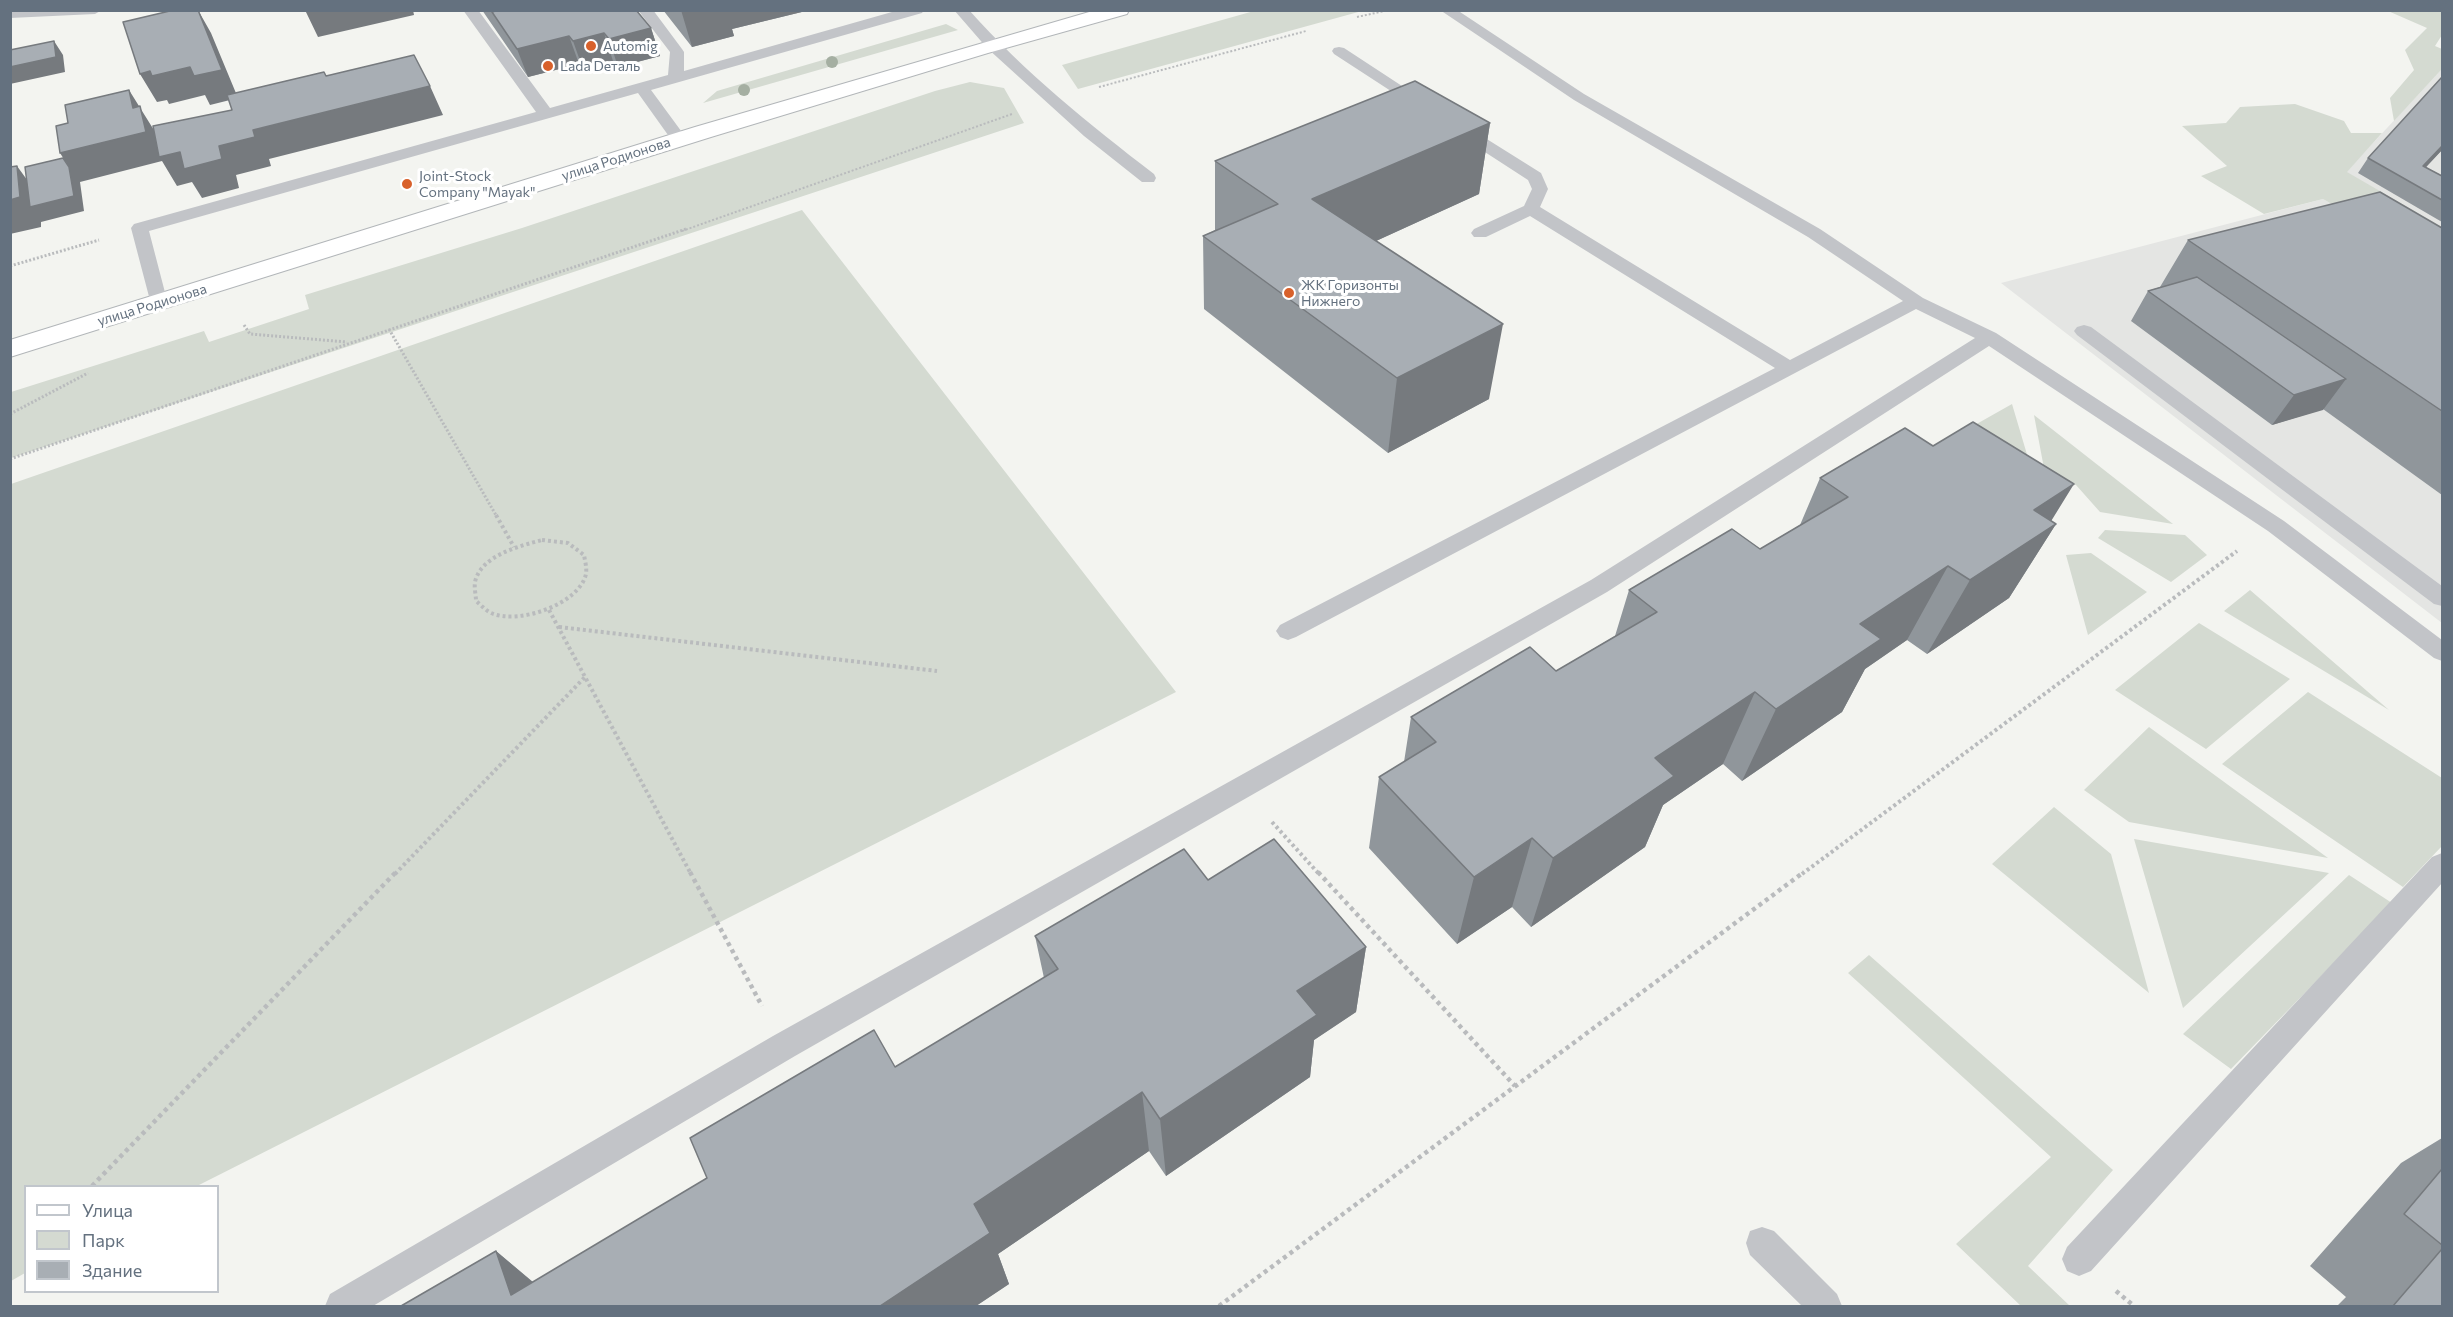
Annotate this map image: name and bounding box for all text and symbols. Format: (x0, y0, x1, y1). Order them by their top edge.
place label: Automig (603, 38, 658, 54)
marker: Automig (584, 39, 598, 53)
place label: Lada Dеталь (560, 58, 640, 74)
marker: Lada Dеталь (541, 59, 555, 73)
street label: улица Родионова (559, 133, 673, 185)
place label: Joint-Stock Company "Mayak" (419, 168, 535, 200)
marker: Joint-Stock Company "Mayak" (400, 177, 414, 191)
place label: ЖК Горизонты Нижнего (1301, 277, 1399, 310)
street label: улица Родионова (95, 280, 209, 330)
marker: ЖК Горизонты Нижнего (1282, 286, 1296, 300)
legend (24, 1185, 219, 1293)
text: Улица (82, 1199, 133, 1221)
text: Парк (82, 1229, 125, 1251)
text: Здание (82, 1259, 142, 1281)

